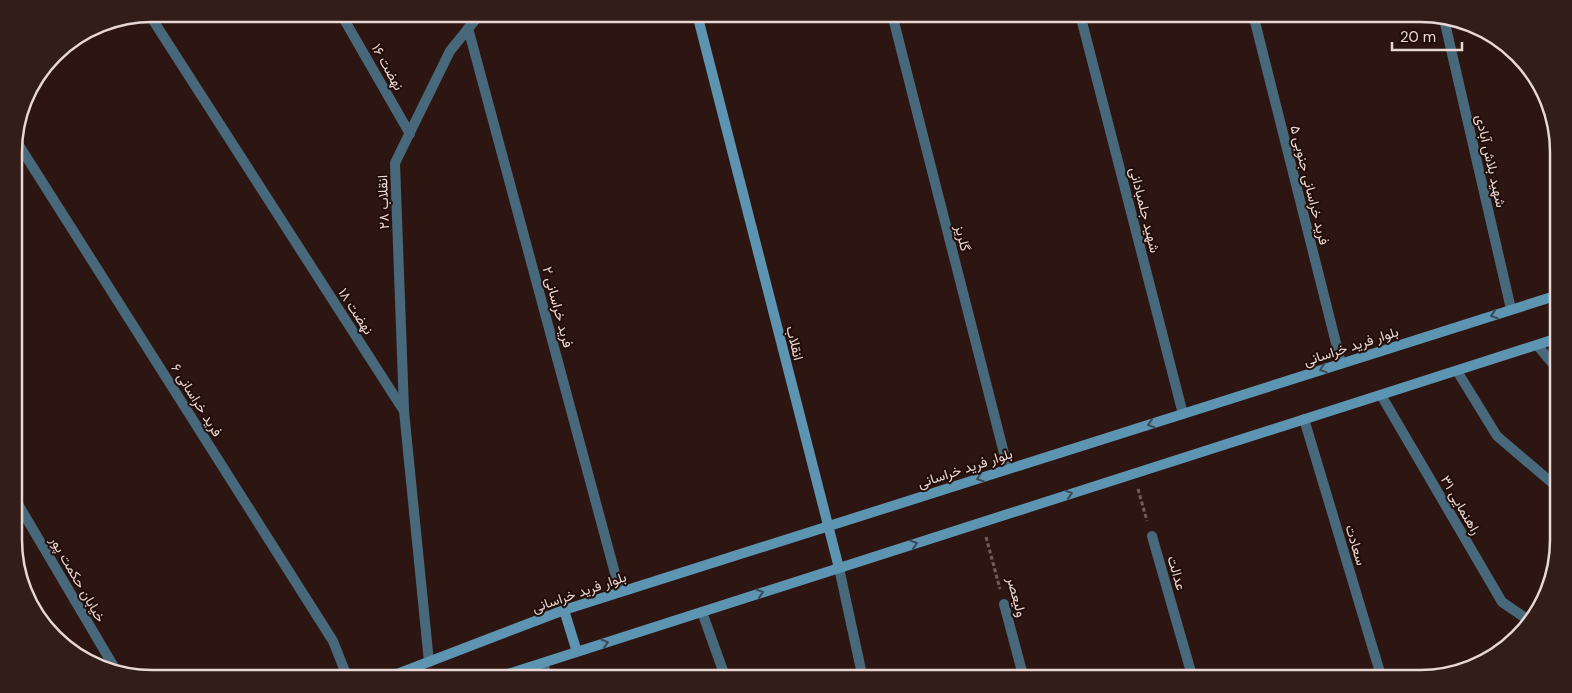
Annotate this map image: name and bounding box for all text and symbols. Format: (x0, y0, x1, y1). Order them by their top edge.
scale bar (1392, 20, 1462, 52)
text: 20 m (1400, 27, 1436, 47)
street label: نهضت ۱۶ (368, 41, 408, 93)
street label: شهید بلاش آبادی (1472, 113, 1510, 209)
street label: فرید خراسانی جنوبی ۵ (1286, 123, 1334, 247)
street label: شهید جلمبادانی (1126, 165, 1164, 255)
street label: انقلاب ۲۸ (373, 175, 393, 229)
street label: گلریز (951, 222, 975, 253)
street label: فرید خراسانی ۲ (539, 264, 577, 350)
street label: نهضت ۱۸ (334, 284, 378, 338)
one-way arrow (1491, 309, 1499, 319)
street label: بلوار فرید خراسانی (1301, 322, 1401, 370)
street label: انقلاب (782, 324, 808, 362)
street label: فرید خراسانی ۶ (167, 360, 227, 440)
one-way arrow (1319, 363, 1327, 373)
one-way arrow (1148, 418, 1156, 428)
street label: بلوار فرید خراسانی (915, 444, 1015, 492)
one-way arrow (976, 472, 984, 482)
street label: راهنمایی ۳۱ (1437, 472, 1485, 538)
one-way arrow (1065, 490, 1073, 500)
street label: سعادت (1341, 522, 1371, 568)
street label: خیابان حکمت پور (45, 532, 110, 626)
one-way arrow (910, 539, 918, 549)
street label: عدالت (1164, 554, 1190, 592)
street label: بلوار فرید خراسانی (529, 567, 629, 617)
street label: ولیعصر (1003, 574, 1031, 619)
one-way arrow (755, 589, 763, 599)
one-way arrow (600, 639, 609, 649)

